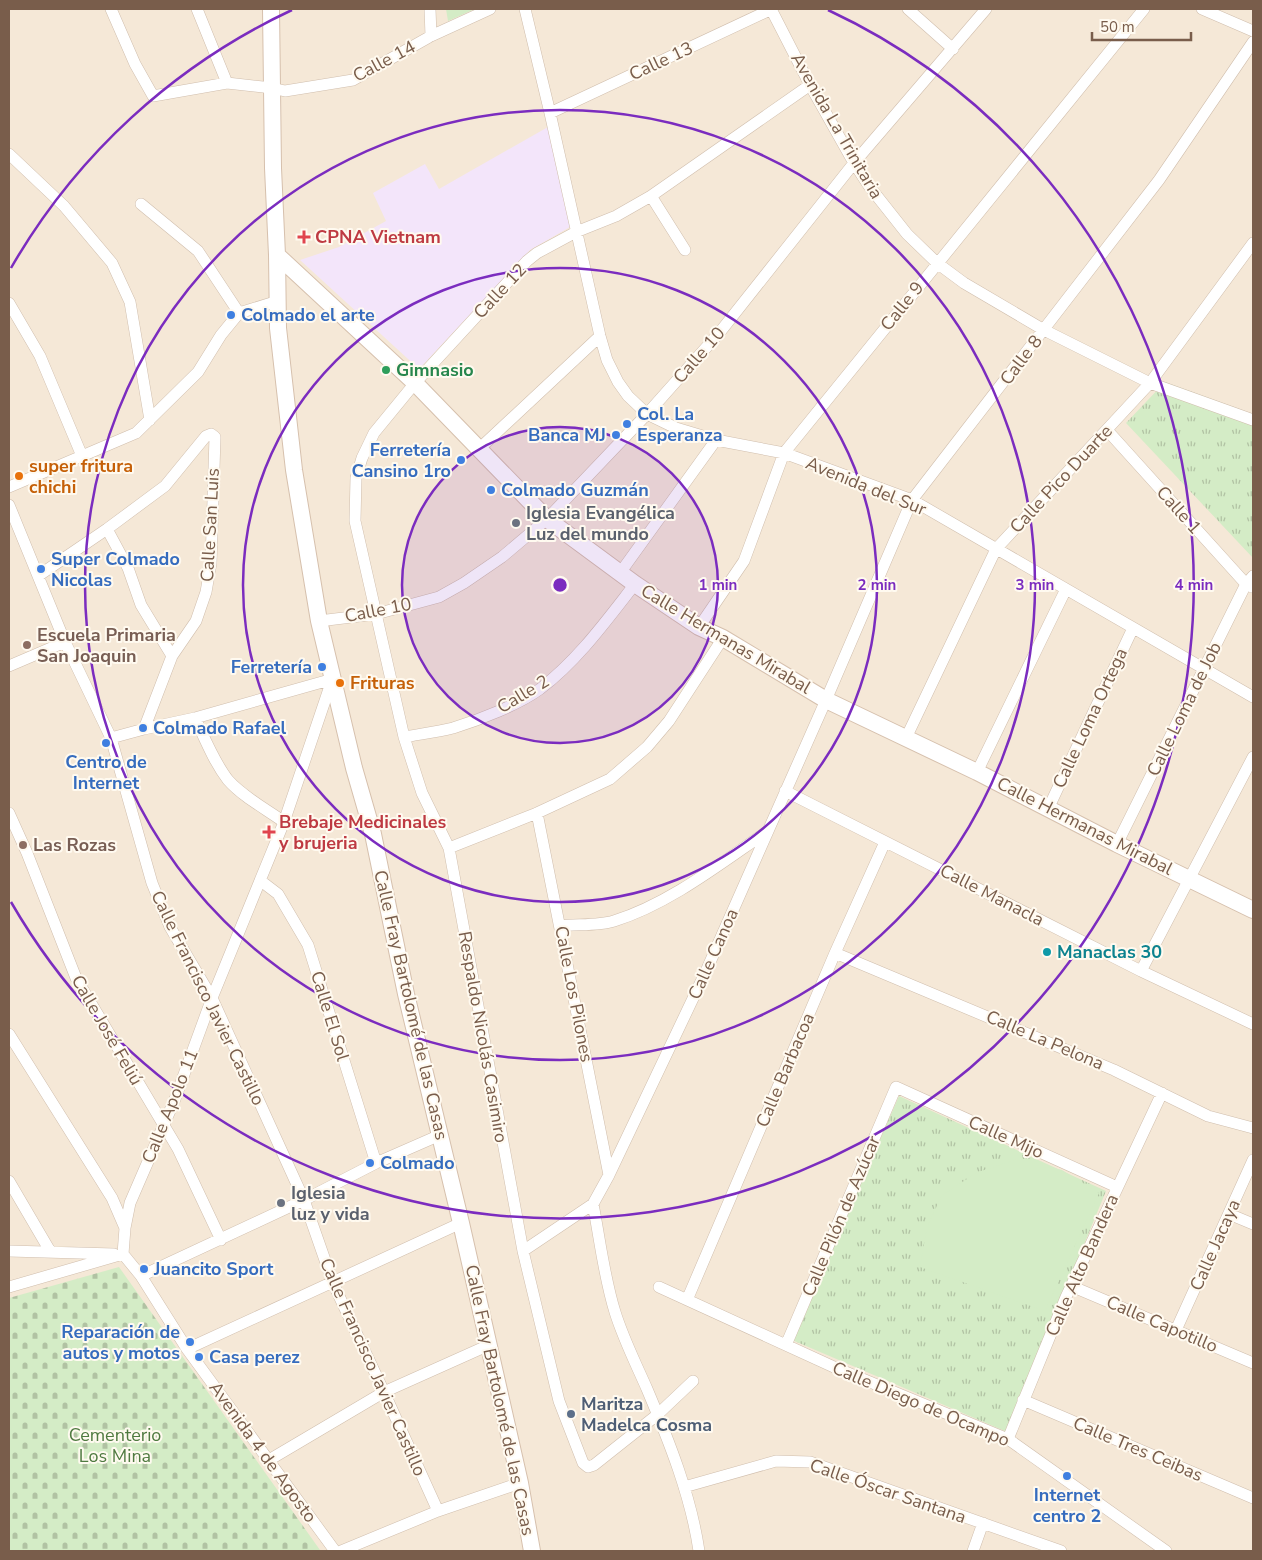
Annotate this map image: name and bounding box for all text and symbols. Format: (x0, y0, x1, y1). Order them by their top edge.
scale bar (1092, 10, 1191, 42)
text: 50 m (1100, 17, 1135, 37)
street label: Calle 14 (348, 34, 420, 87)
street label: Calle 13 (625, 36, 697, 86)
street label: Avenida La Trinitaria (785, 49, 889, 203)
place label: CPNA Vietnam (315, 225, 441, 249)
marker: CPNA Vietnam (297, 230, 311, 244)
street label: Calle 12 (468, 258, 532, 324)
street label: Calle 9 (875, 276, 929, 336)
place label: Colmado el arte (241, 303, 375, 327)
marker: Colmado el arte (225, 309, 237, 321)
street label: Calle 10 (668, 322, 730, 388)
street label: Calle 8 (994, 330, 1048, 390)
place label: Gimnasio (396, 358, 474, 382)
marker: Gimnasio (380, 364, 392, 376)
place label: Col. La Esperanza (637, 402, 723, 447)
marker: Col. La Esperanza (621, 418, 633, 430)
street label: Calle Pico Duarte (1004, 420, 1118, 538)
place label: Banca MJ (528, 423, 606, 447)
marker: Banca MJ (610, 429, 622, 441)
place label: Ferretería Cansino 1ro (352, 438, 451, 483)
street label: Avenida del Sur (802, 451, 930, 521)
place label: super fritura chichi (29, 454, 133, 499)
marker: Ferretería Cansino 1ro (455, 454, 467, 466)
street label: Calle San Luis (195, 467, 225, 583)
marker: super fritura chichi (13, 470, 25, 482)
place label: Colmado Guzmán (501, 478, 649, 502)
street label: Calle 1 (1151, 481, 1207, 539)
marker: Colmado Guzmán (485, 484, 497, 496)
place label: Iglesia Evangélica Luz del mundo (526, 501, 675, 546)
marker: Iglesia Evangélica Luz del mundo (510, 517, 522, 529)
place label: Super Colmado Nicolas (51, 547, 180, 592)
marker: Super Colmado Nicolas (35, 563, 47, 575)
text: 1 min (699, 575, 737, 595)
text: 2 min (858, 575, 896, 595)
text: 3 min (1016, 575, 1054, 595)
text: 4 min (1175, 575, 1213, 595)
centre of rings (551, 576, 569, 594)
street label: Calle Hermanas Mirabal (636, 579, 816, 700)
street label: Calle 10 (342, 592, 414, 628)
place label: Escuela Primaria San Joaquin (37, 623, 176, 668)
street label: Calle Loma de Job (1141, 638, 1227, 780)
marker: Escuela Primaria San Joaquin (21, 639, 33, 651)
street label: Calle Loma Ortega (1047, 644, 1133, 792)
place label: Ferretería (231, 655, 312, 679)
marker: Ferretería (316, 661, 328, 673)
street label: Calle 2 (492, 669, 554, 719)
place label: Frituras (350, 671, 415, 695)
marker: Frituras (334, 677, 346, 689)
place label: Colmado Rafael (153, 716, 287, 740)
marker: Colmado Rafael (137, 722, 149, 734)
marker: Centro de Internet (100, 737, 112, 749)
place label: Centro de Internet (65, 750, 147, 795)
street label: Calle Hermanas Mirabal (993, 771, 1178, 881)
place label: Brebaje Medicinales y brujeria (278, 810, 447, 855)
marker: Brebaje Medicinales y brujeria (263, 826, 275, 838)
place label: Las Rozas (33, 833, 116, 857)
marker: Las Rozas (17, 839, 29, 851)
street label: Calle Manacla (936, 858, 1048, 932)
street label: Calle Fray Bartolomé de las Casas (368, 868, 454, 1142)
street label: Calle Francisco Javier Castillo (145, 887, 271, 1109)
street label: Calle Canoa (682, 905, 744, 1003)
street label: Calle Los Pilones (549, 924, 599, 1064)
street label: Respaldo Nicolás Casimiro (453, 929, 513, 1145)
place label: Manaclas 30 (1057, 940, 1162, 964)
marker: Manaclas 30 (1041, 946, 1053, 958)
street label: Calle El Sol (305, 968, 355, 1065)
street label: Calle José Feliú (66, 971, 148, 1089)
street label: Calle La Pelona (982, 1004, 1108, 1076)
street label: Calle Barbacoa (750, 1009, 820, 1131)
street label: Calle Apolo 11 (136, 1045, 204, 1167)
street label: Calle Mijo (965, 1110, 1047, 1164)
street label: Calle Pilón de Azúcar (796, 1132, 886, 1300)
place label: Colmado (380, 1151, 455, 1175)
marker: Colmado (364, 1157, 376, 1169)
place label: Iglesia luz y vida (291, 1181, 370, 1226)
street label: Calle Alto Bandera (1040, 1190, 1124, 1340)
street label: Calle Jacaya (1184, 1195, 1246, 1295)
marker: Iglesia luz y vida (275, 1197, 287, 1209)
street label: Calle Francisco Javier Castillo (314, 1254, 432, 1480)
place label: Juancito Sport (153, 1257, 273, 1281)
street label: Calle Fray Bartolomé de las Casas (460, 1262, 540, 1538)
marker: Juancito Sport (138, 1263, 150, 1275)
street label: Calle Capotillo (1103, 1290, 1221, 1358)
place label: Reparación de autos y motos (61, 1320, 180, 1365)
marker: Reparación de autos y motos (184, 1336, 196, 1348)
place label: Casa perez (209, 1345, 300, 1369)
marker: Casa perez (193, 1351, 205, 1363)
street label: Calle Diego de Ocampo (829, 1356, 1013, 1452)
street label: Avenida 4 de Agosto (204, 1377, 322, 1527)
place label: Maritza Madelca Cosma (581, 1392, 712, 1437)
marker: Maritza Madelca Cosma (565, 1408, 577, 1420)
street label: Calle Tres Ceibas (1069, 1411, 1207, 1487)
park label: Cementerio Los Mina (69, 1423, 161, 1468)
street label: Calle Óscar Santana (807, 1453, 969, 1529)
marker: Internet centro 2 (1061, 1470, 1073, 1482)
place label: Internet centro 2 (1033, 1483, 1101, 1528)

